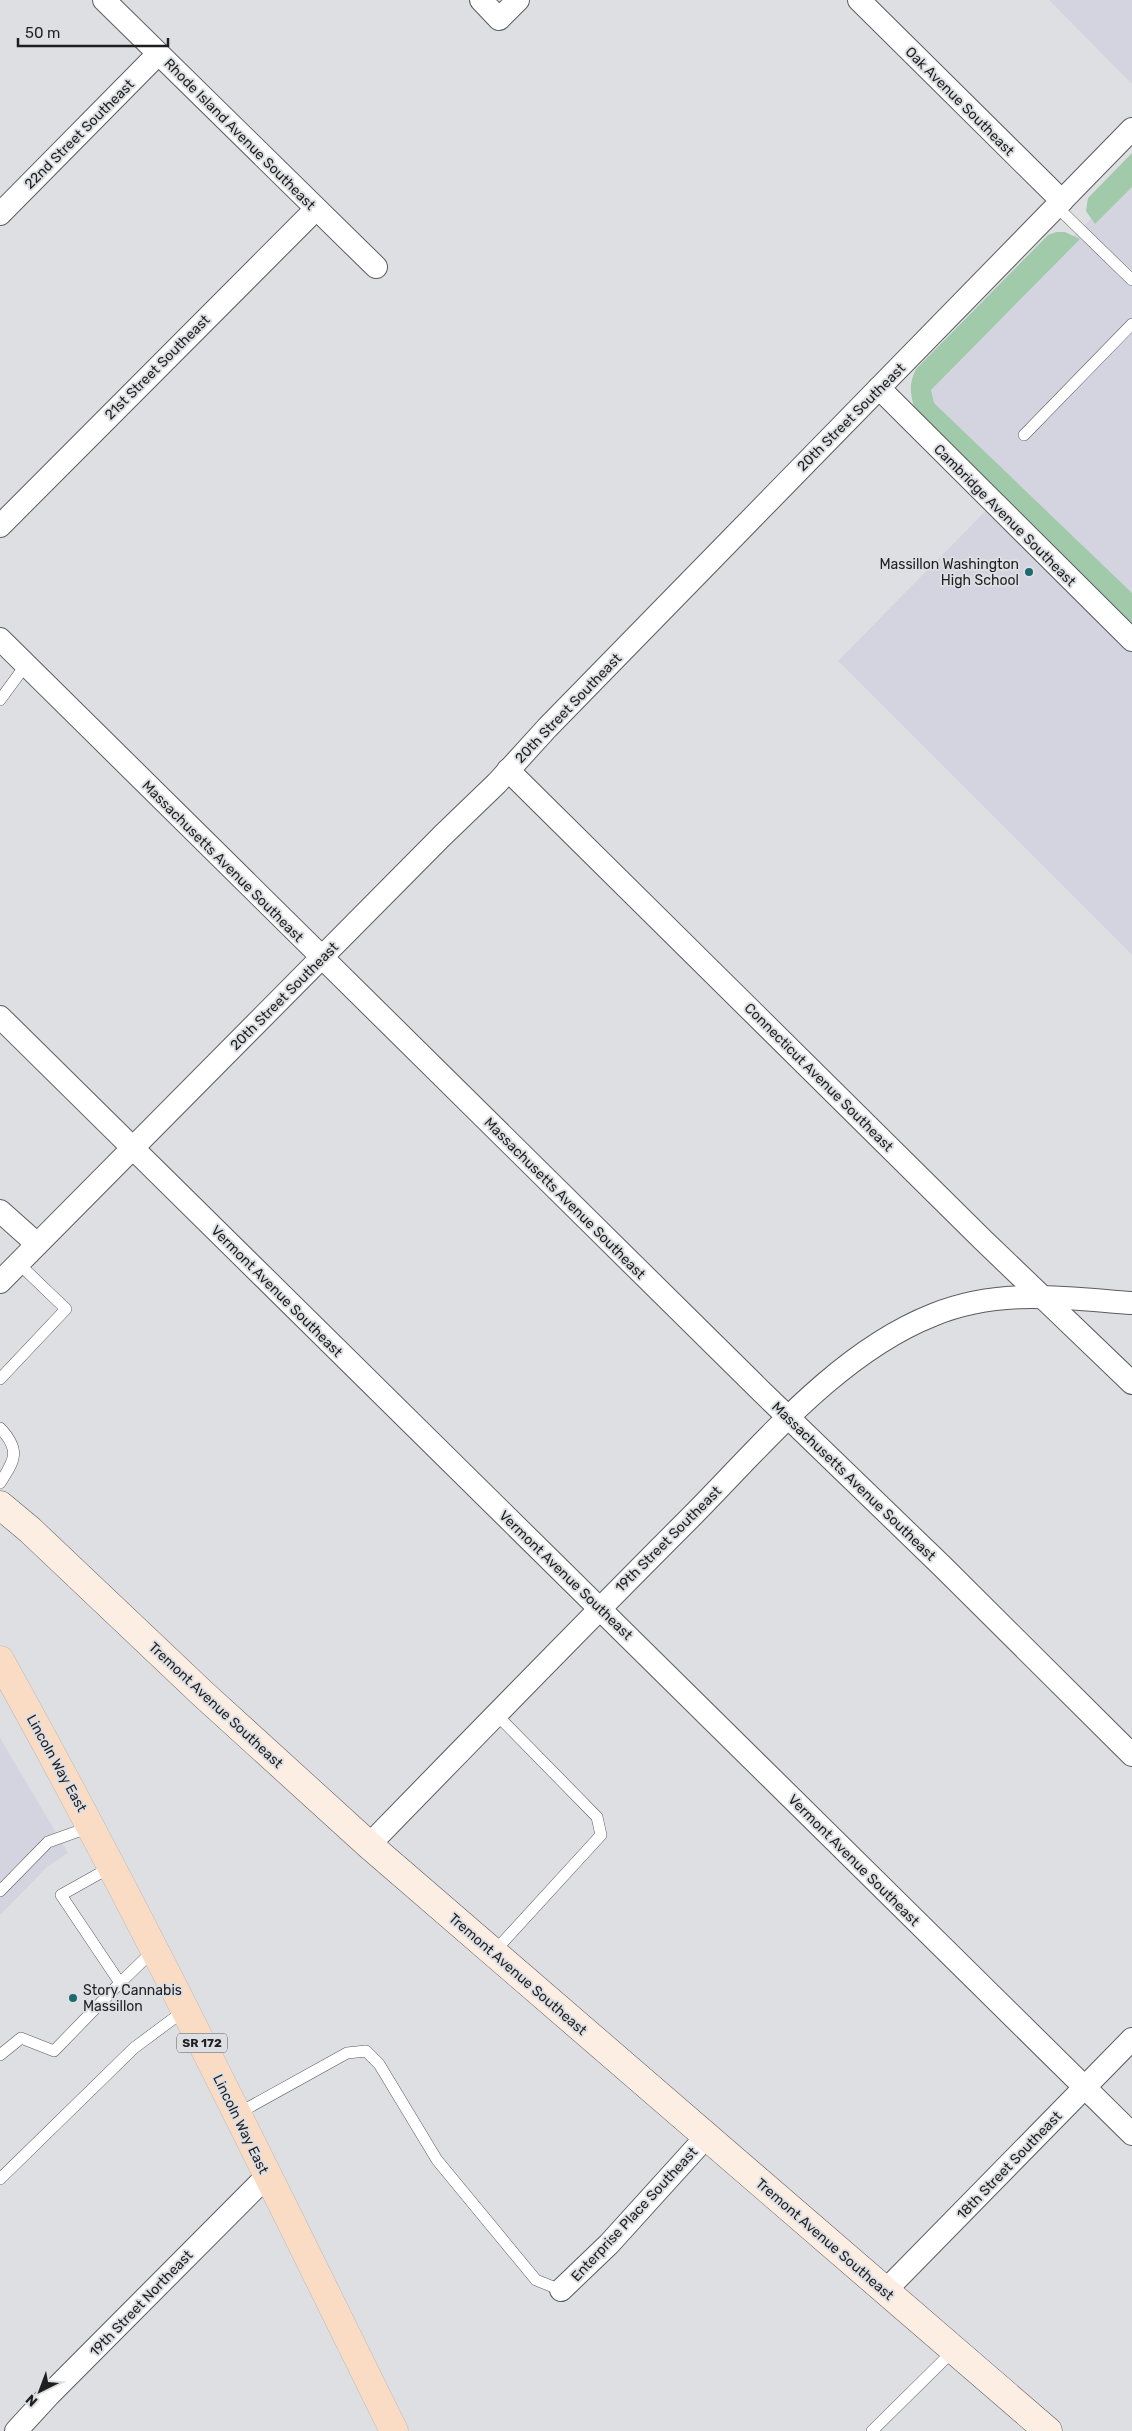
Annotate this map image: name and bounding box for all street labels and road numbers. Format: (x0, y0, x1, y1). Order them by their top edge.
street label: Oak Avenue Southeast (902, 43, 1018, 160)
street label: Rhode Island Avenue Southeast (160, 55, 319, 214)
street label: 22nd Street Southeast (21, 76, 138, 193)
street label: 21st Street Southeast (101, 311, 214, 423)
street label: 20th Street Southeast (794, 359, 909, 475)
street label: Cambridge Avenue Southeast (930, 441, 1080, 590)
street label: 20th Street Southeast (512, 650, 625, 767)
street label: Massachusetts Avenue Southeast (138, 777, 307, 946)
street label: 20th Street Southeast (227, 938, 342, 1054)
street label: Connecticut Avenue Southeast (741, 999, 897, 1156)
street label: Massachusetts Avenue Southeast (480, 1114, 649, 1283)
street label: Vermont Avenue Southeast (207, 1222, 346, 1361)
street label: Massachusetts Avenue Southeast (768, 1398, 940, 1565)
street label: 19th Street Southeast (612, 1482, 725, 1596)
street label: Vermont Avenue Southeast (495, 1507, 636, 1644)
street label: Tremont Avenue Southeast (145, 1639, 287, 1772)
street label: Lincoln Way East (23, 1712, 91, 1815)
street label: Vermont Avenue Southeast (784, 1791, 923, 1930)
street label: Tremont Avenue Southeast (445, 1910, 591, 2039)
road number: SR 172 (177, 2034, 227, 2052)
street label: Lincoln Way East (209, 2072, 272, 2177)
street label: 18th Street Southeast (953, 2107, 1066, 2223)
street label: Enterprise Place Southeast (568, 2143, 701, 2285)
street label: Tremont Avenue Southeast (752, 2175, 898, 2304)
street label: 19th Street Northeast (86, 2246, 197, 2360)

